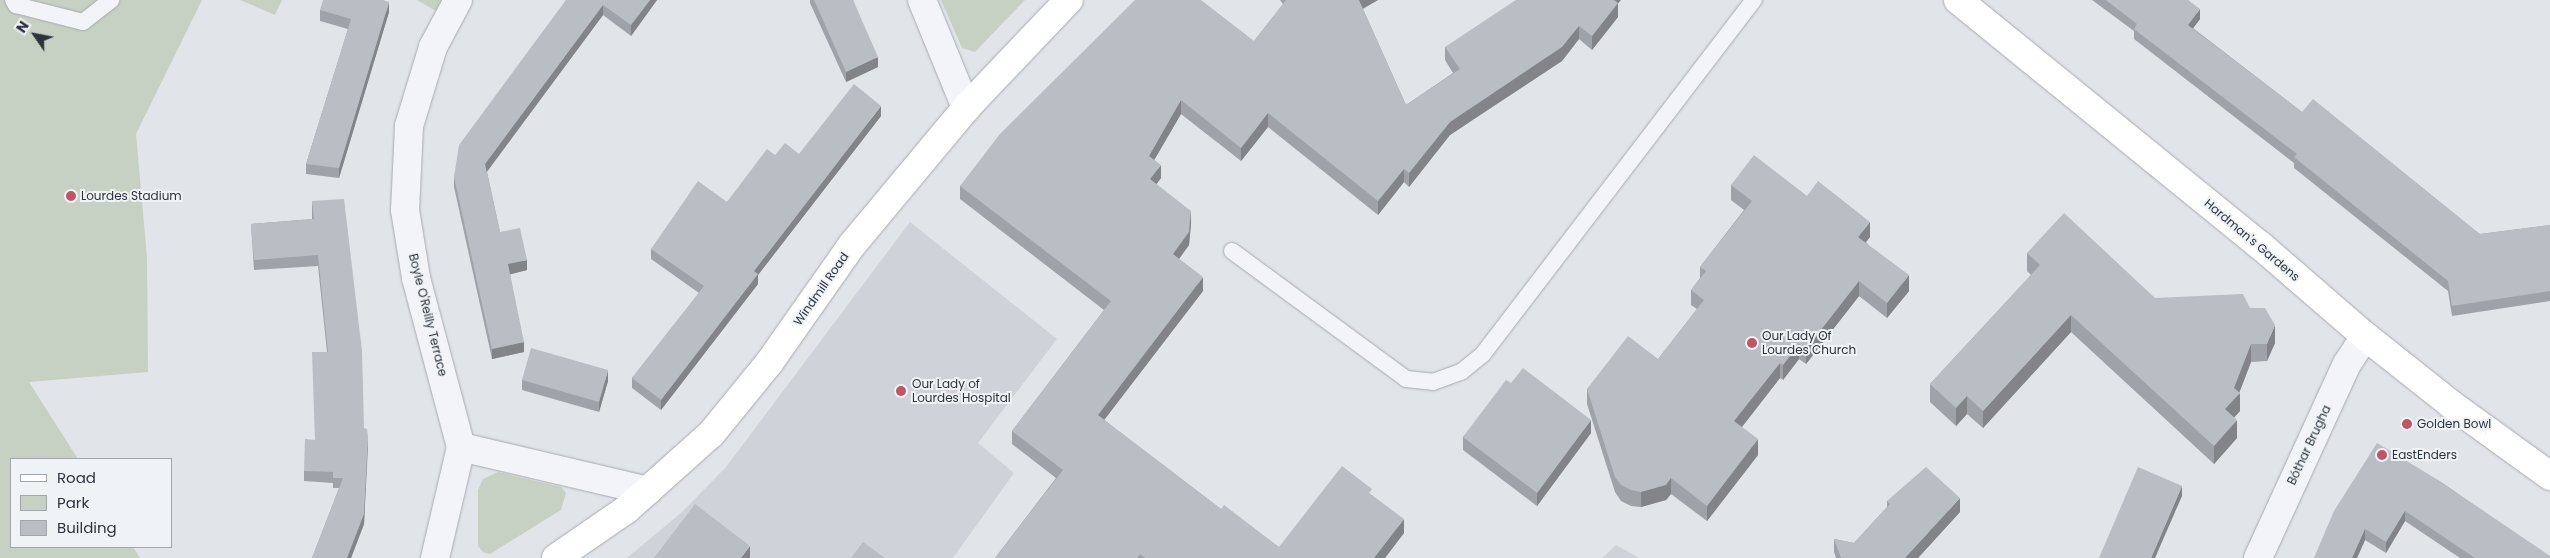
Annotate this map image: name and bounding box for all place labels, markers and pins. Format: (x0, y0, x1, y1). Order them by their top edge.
place label: Lourdes Stadium (81, 189, 182, 203)
marker: Lourdes Stadium (65, 190, 77, 202)
place label: Our Lady Of Lourdes Church (1762, 329, 1856, 357)
marker: Our Lady Of Lourdes Church (1746, 337, 1758, 349)
place label: Our Lady of Lourdes Hospital (912, 377, 1011, 405)
marker: Our Lady of Lourdes Hospital (894, 384, 908, 398)
place label: Golden Bowl (2417, 417, 2491, 431)
marker: Golden Bowl (2401, 418, 2413, 430)
place label: EastEnders (2392, 448, 2457, 462)
marker: EastEnders (2376, 449, 2388, 461)

